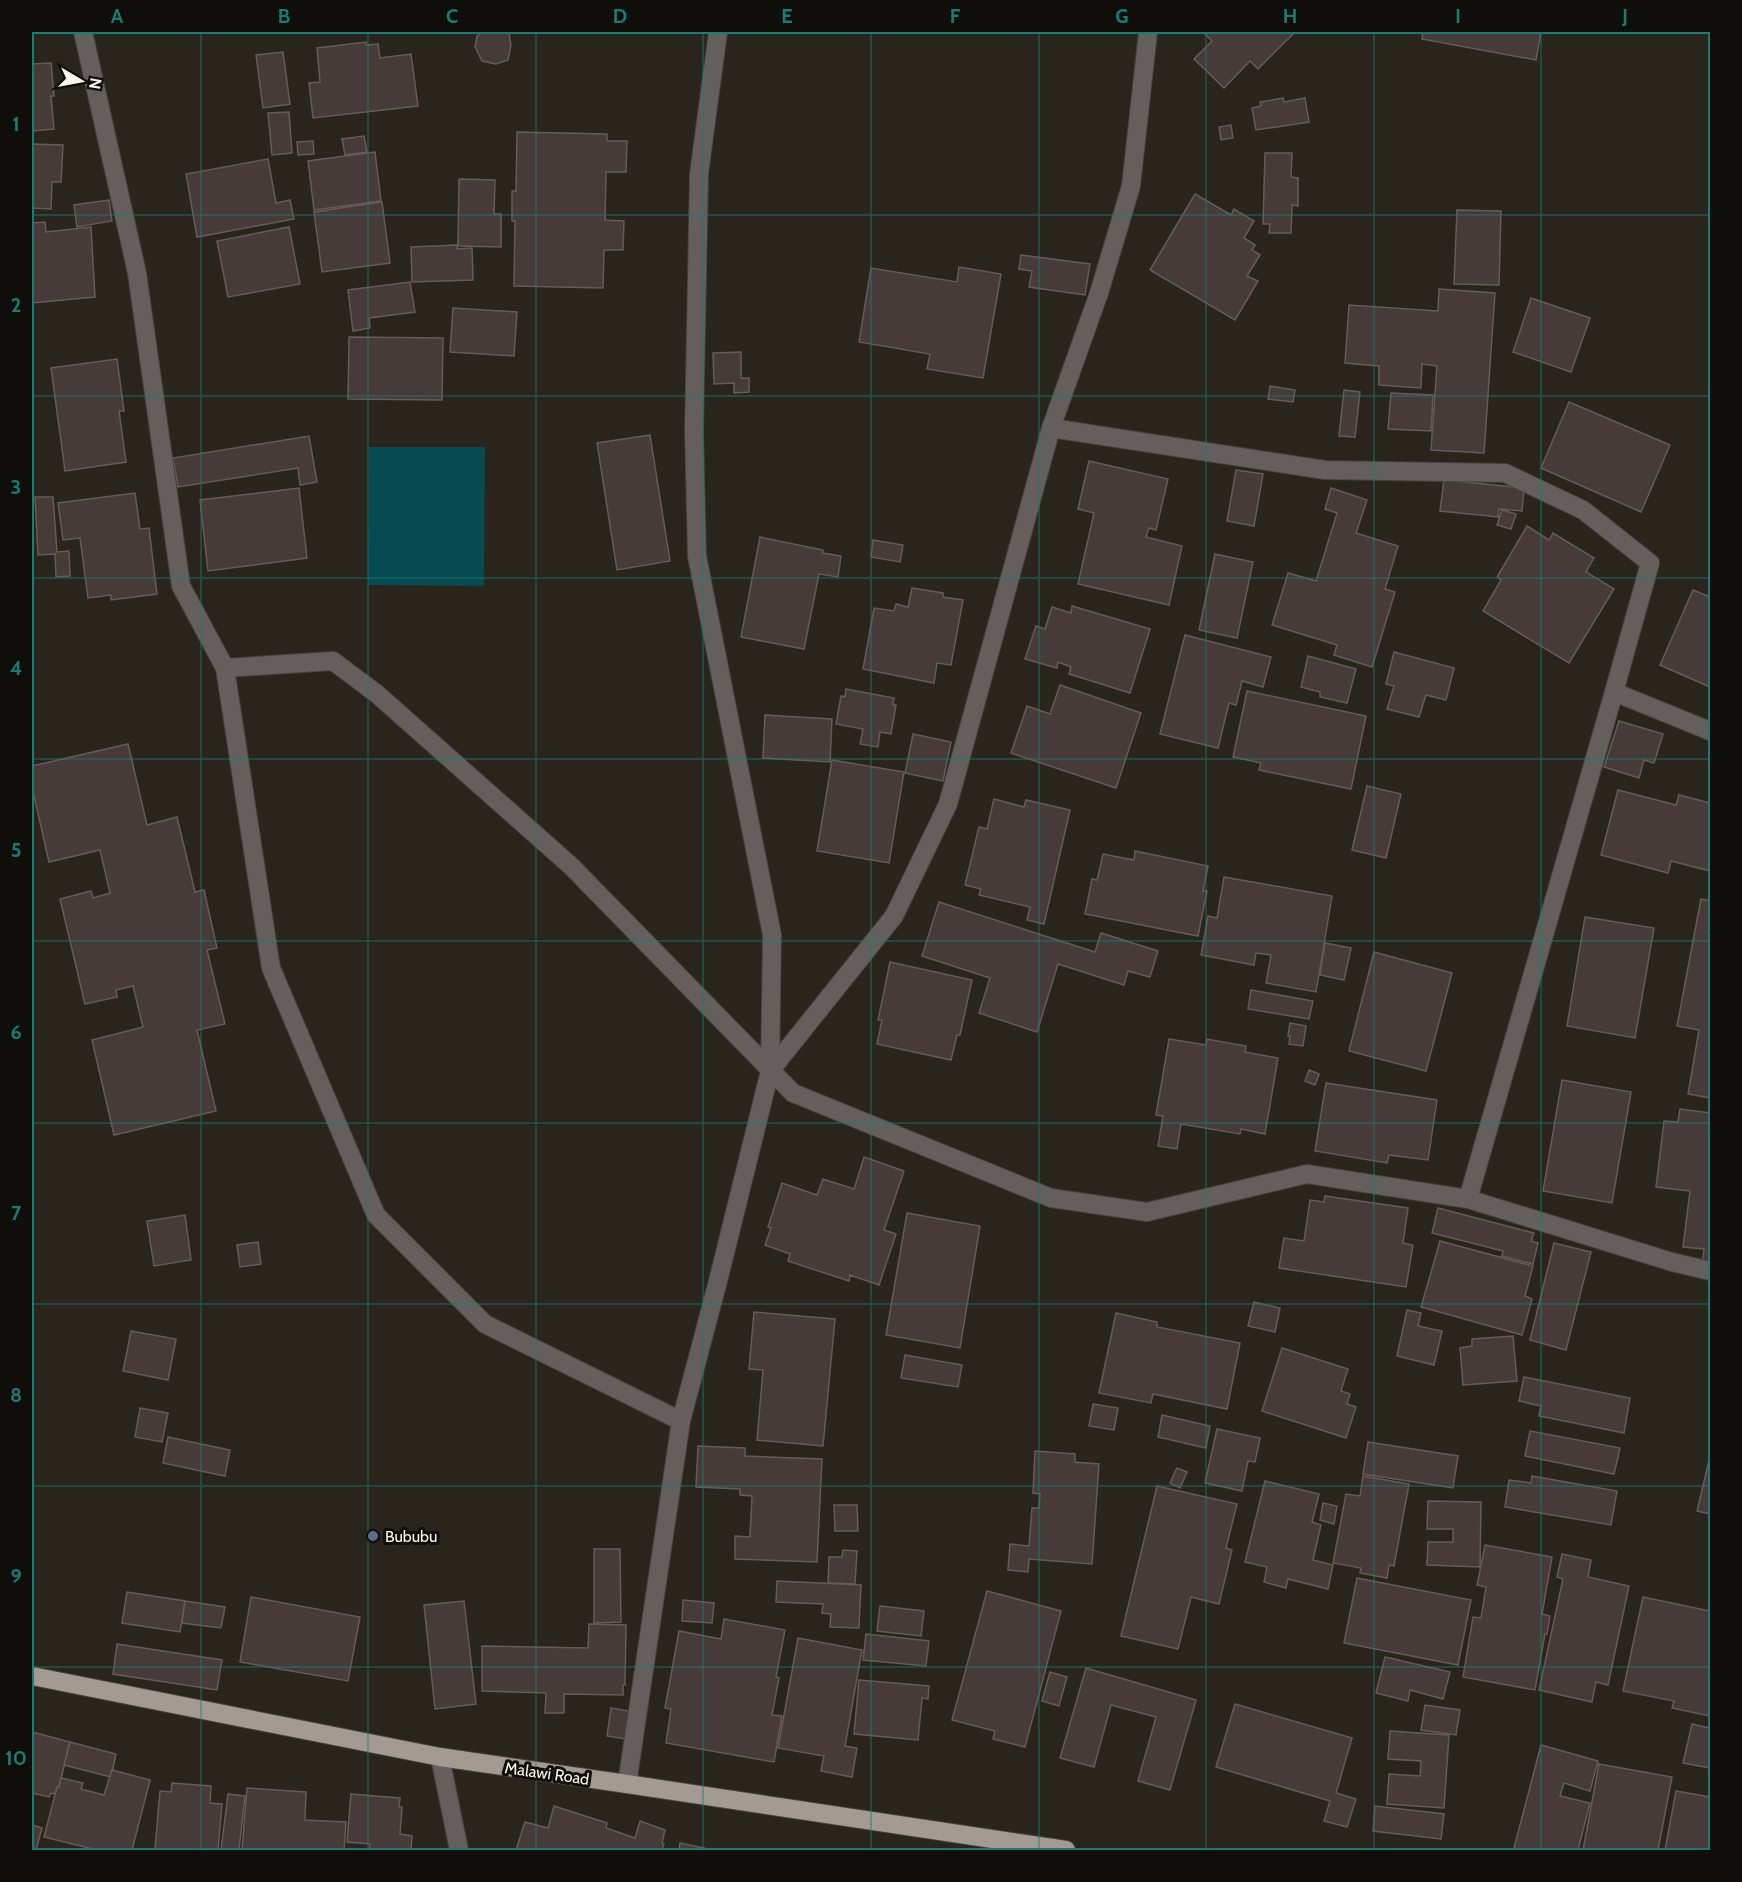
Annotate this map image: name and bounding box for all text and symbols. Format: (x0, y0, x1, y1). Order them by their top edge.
text: A (111, 4, 124, 28)
text: B (278, 4, 290, 28)
text: C (446, 4, 458, 28)
text: D (613, 4, 627, 28)
text: E (781, 4, 793, 28)
text: F (950, 4, 961, 28)
text: G (1115, 4, 1129, 28)
text: H (1283, 4, 1297, 28)
text: I (1455, 4, 1461, 28)
text: J (1621, 4, 1628, 28)
north arrow (51, 51, 111, 111)
text: N (85, 76, 106, 91)
text: 1 (12, 112, 20, 136)
text: 2 (11, 293, 21, 317)
text: 3 (11, 475, 21, 499)
text: 4 (10, 656, 22, 680)
text: 5 (11, 838, 21, 862)
text: 6 (10, 1020, 22, 1044)
text: 7 (11, 1201, 22, 1225)
text: 8 (10, 1383, 22, 1407)
place label: Bububu (385, 1527, 437, 1546)
marker: Bububu (366, 1529, 380, 1543)
text: 9 (10, 1564, 22, 1588)
text: 10 (5, 1746, 27, 1770)
street label: Malawi Road (503, 1758, 590, 1789)

